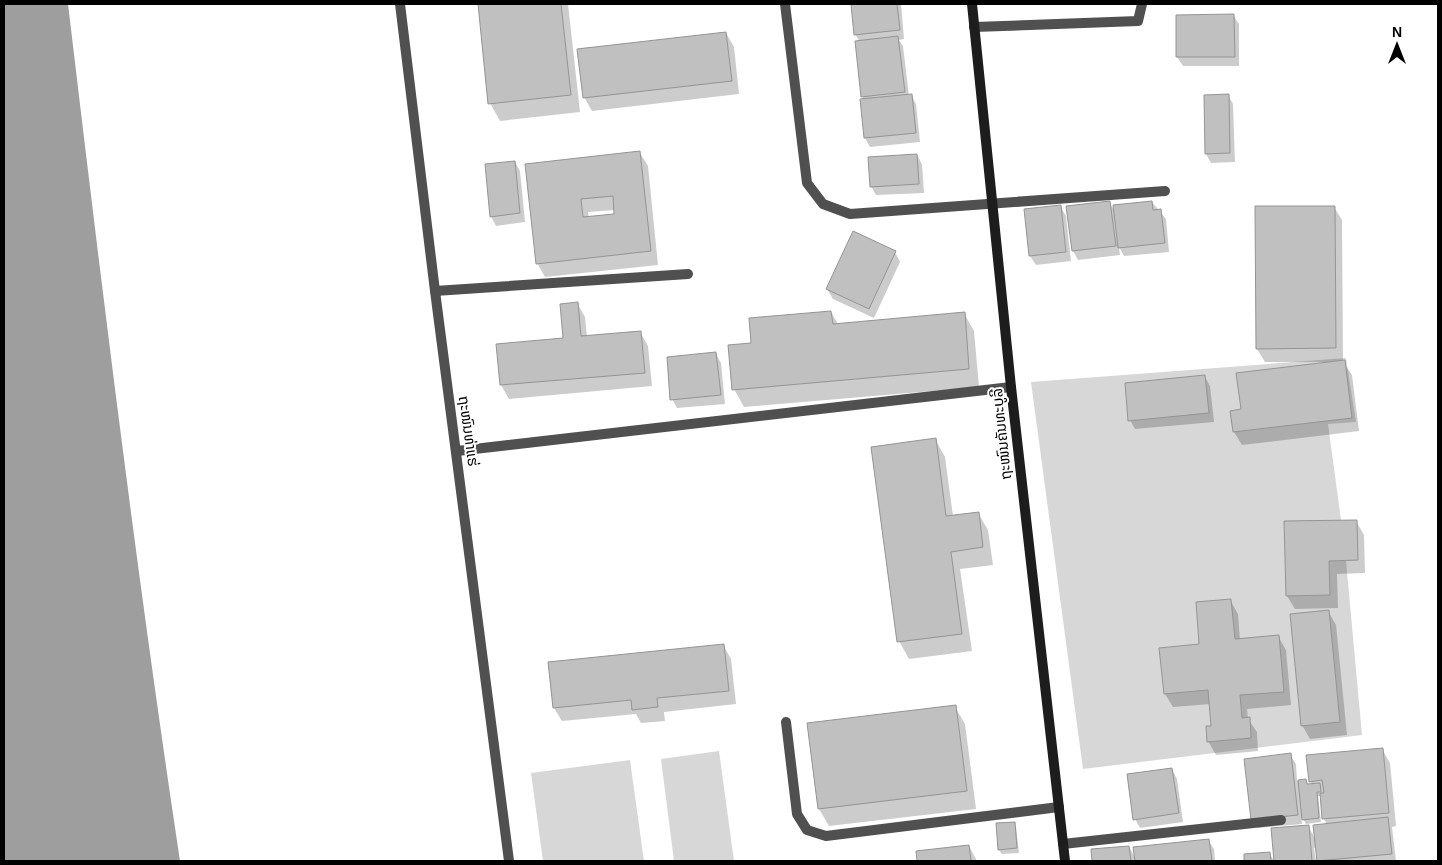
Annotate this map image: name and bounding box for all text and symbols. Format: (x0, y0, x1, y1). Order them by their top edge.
north arrow (1372, 20, 1422, 70)
text: N (1392, 24, 1402, 40)
street label: ຖະໜົນຄັນທະບູລີ (988, 387, 1016, 481)
street label: ຖະໜົນທ່າແຮ່ (456, 395, 482, 467)

